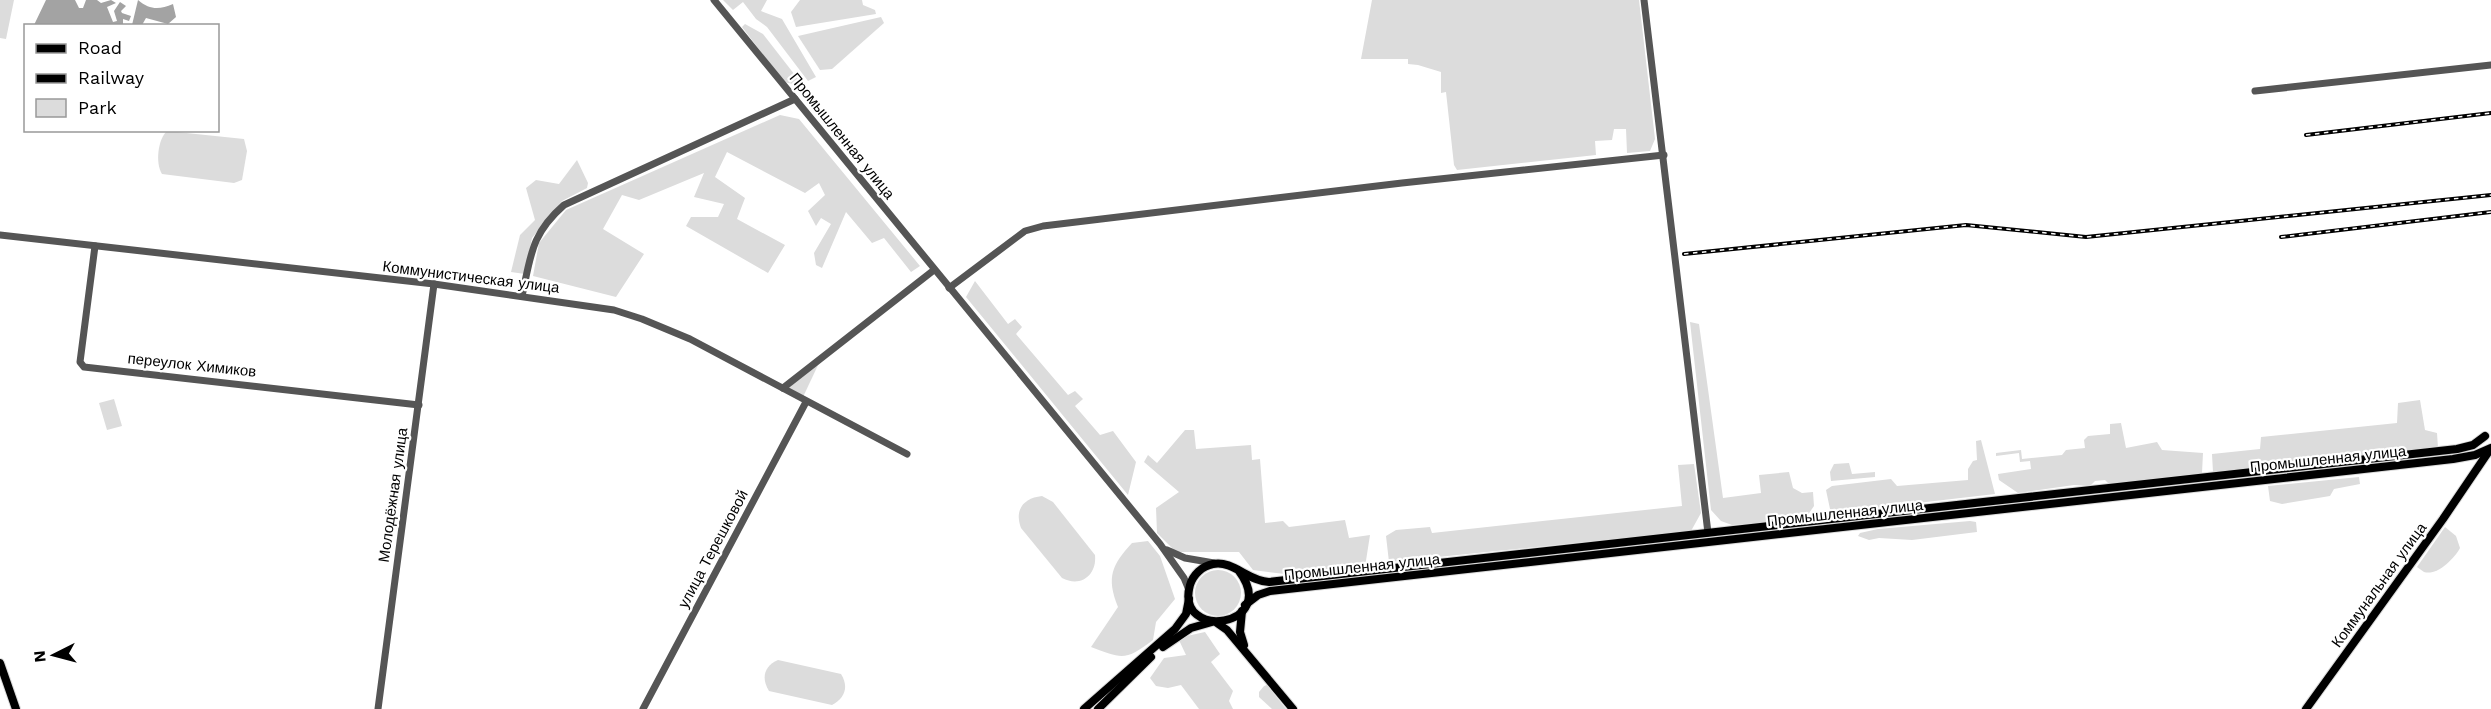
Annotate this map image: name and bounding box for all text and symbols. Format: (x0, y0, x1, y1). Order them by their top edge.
legend (24, 24, 219, 132)
text: Road (78, 37, 122, 58)
text: Railway (78, 67, 145, 88)
street label: Промышленная улица (786, 69, 899, 203)
text: Park (78, 97, 117, 118)
street label: Коммунистическая улица (381, 257, 561, 297)
street label: переулок Химиков (127, 349, 257, 381)
street label: Молодёжная улица (375, 426, 411, 564)
street label: Промышленная улица (2249, 442, 2408, 476)
street label: улица Терешковой (674, 487, 752, 611)
street label: Промышленная улица (1766, 496, 1925, 530)
street label: Коммунальная улица (2328, 519, 2431, 651)
street label: Промышленная улица (1283, 550, 1442, 584)
north arrow (24, 625, 84, 685)
text: N (30, 650, 50, 663)

